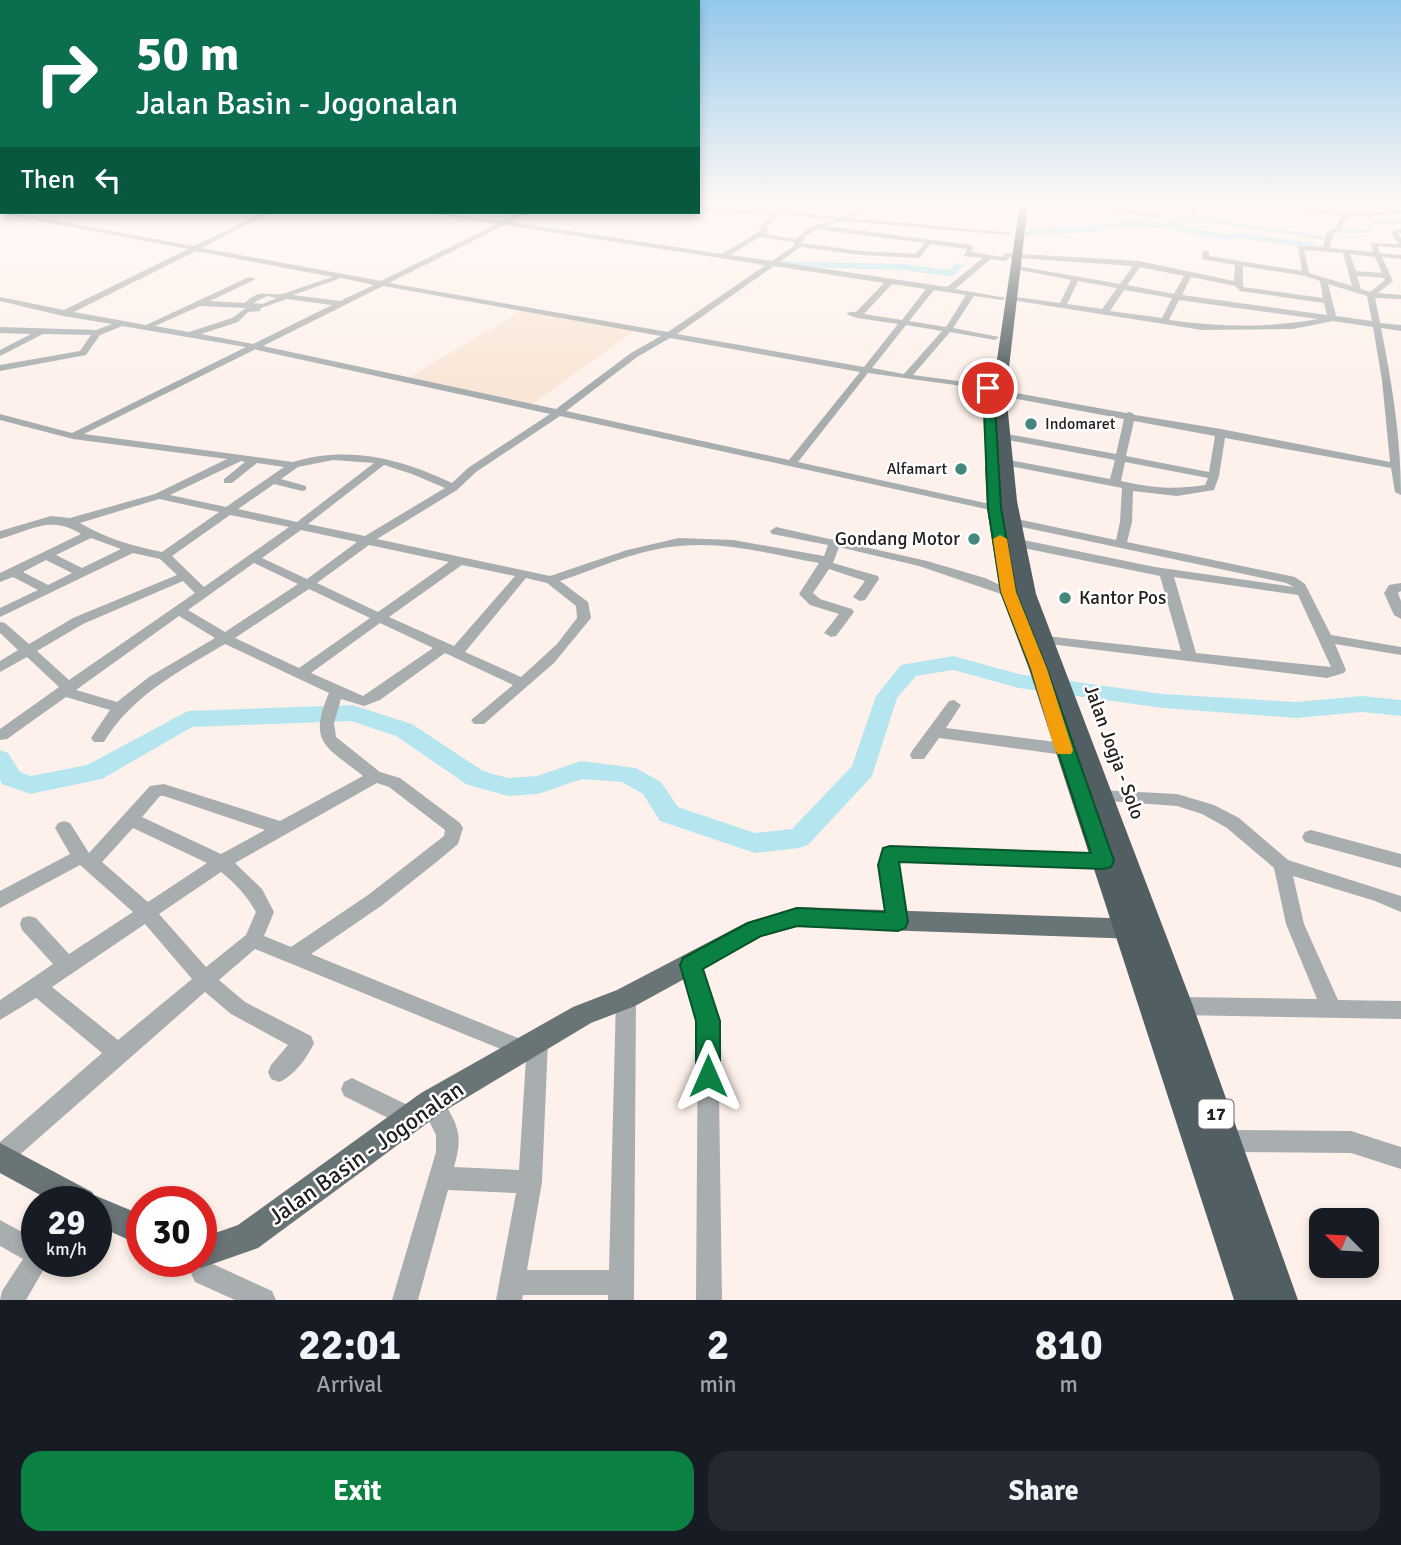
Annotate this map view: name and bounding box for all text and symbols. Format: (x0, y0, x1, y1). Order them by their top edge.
text: 50 m (136, 24, 239, 84)
icon: right (21, 28, 112, 119)
text: Jalan Basin - Jogonalan (136, 84, 458, 123)
icon: left (89, 161, 127, 199)
text: Then (21, 164, 75, 196)
pin (958, 358, 1018, 418)
icon: arrive (969, 369, 1007, 407)
place label: Indomaret (1045, 414, 1116, 434)
marker: Indomaret (1023, 416, 1039, 432)
place label: Alfamart (887, 459, 947, 479)
marker: Alfamart (953, 461, 969, 477)
place label: Gondang Motor (835, 527, 960, 551)
marker: Gondang Motor (966, 531, 982, 547)
place label: Kantor Pos (1079, 586, 1166, 610)
marker: Kantor Pos (1057, 590, 1073, 606)
street label: Jalan Jogja - Solo (1079, 681, 1150, 823)
position arrow (671, 1039, 745, 1113)
street label: Jalan Basin - Jogonalan (263, 1075, 469, 1231)
road number: 17 (1198, 1100, 1234, 1128)
speed limit sign: 30 (126, 1186, 217, 1277)
text: 29 (48, 1201, 85, 1244)
north arrow (1309, 1208, 1379, 1278)
map controls (1309, 1208, 1379, 1278)
text: km/h (46, 1238, 87, 1260)
text: 22:01 (298, 1320, 401, 1371)
text: 2 (707, 1320, 729, 1371)
text: 810 (1035, 1320, 1103, 1371)
text: Arrival (317, 1370, 383, 1399)
text: min (699, 1370, 737, 1399)
text: m (1060, 1370, 1078, 1399)
button: Exit (21, 1451, 694, 1531)
button: Share (708, 1451, 1380, 1531)

